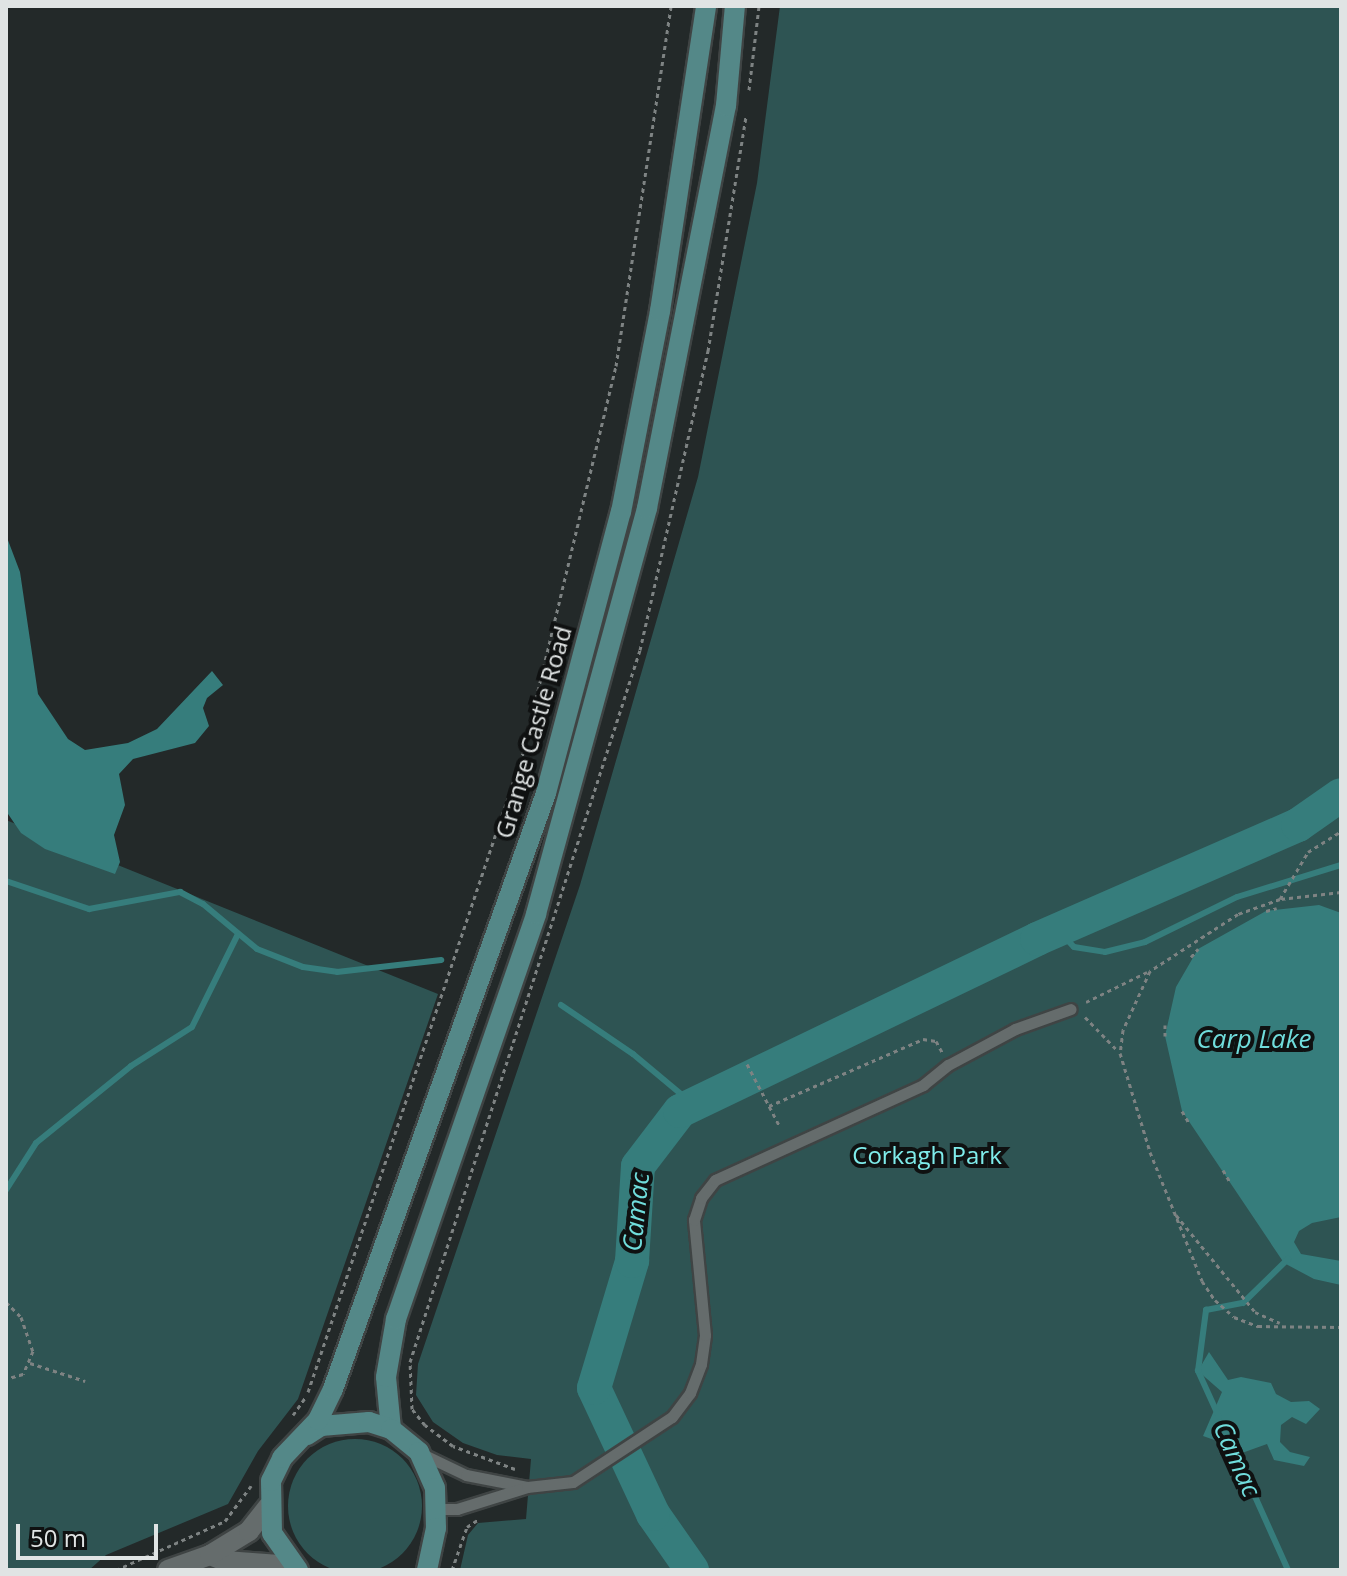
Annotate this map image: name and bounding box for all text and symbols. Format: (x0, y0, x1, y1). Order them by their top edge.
street label: Grange Castle Road (489, 623, 577, 841)
water label: Carp Lake (1197, 1023, 1311, 1055)
park label: Corkagh Park (852, 1141, 1002, 1169)
water label: Camac (616, 1171, 656, 1253)
water label: Camac (1207, 1417, 1267, 1501)
scale bar (20, 1508, 162, 1558)
text: 50 m (30, 1521, 86, 1554)

